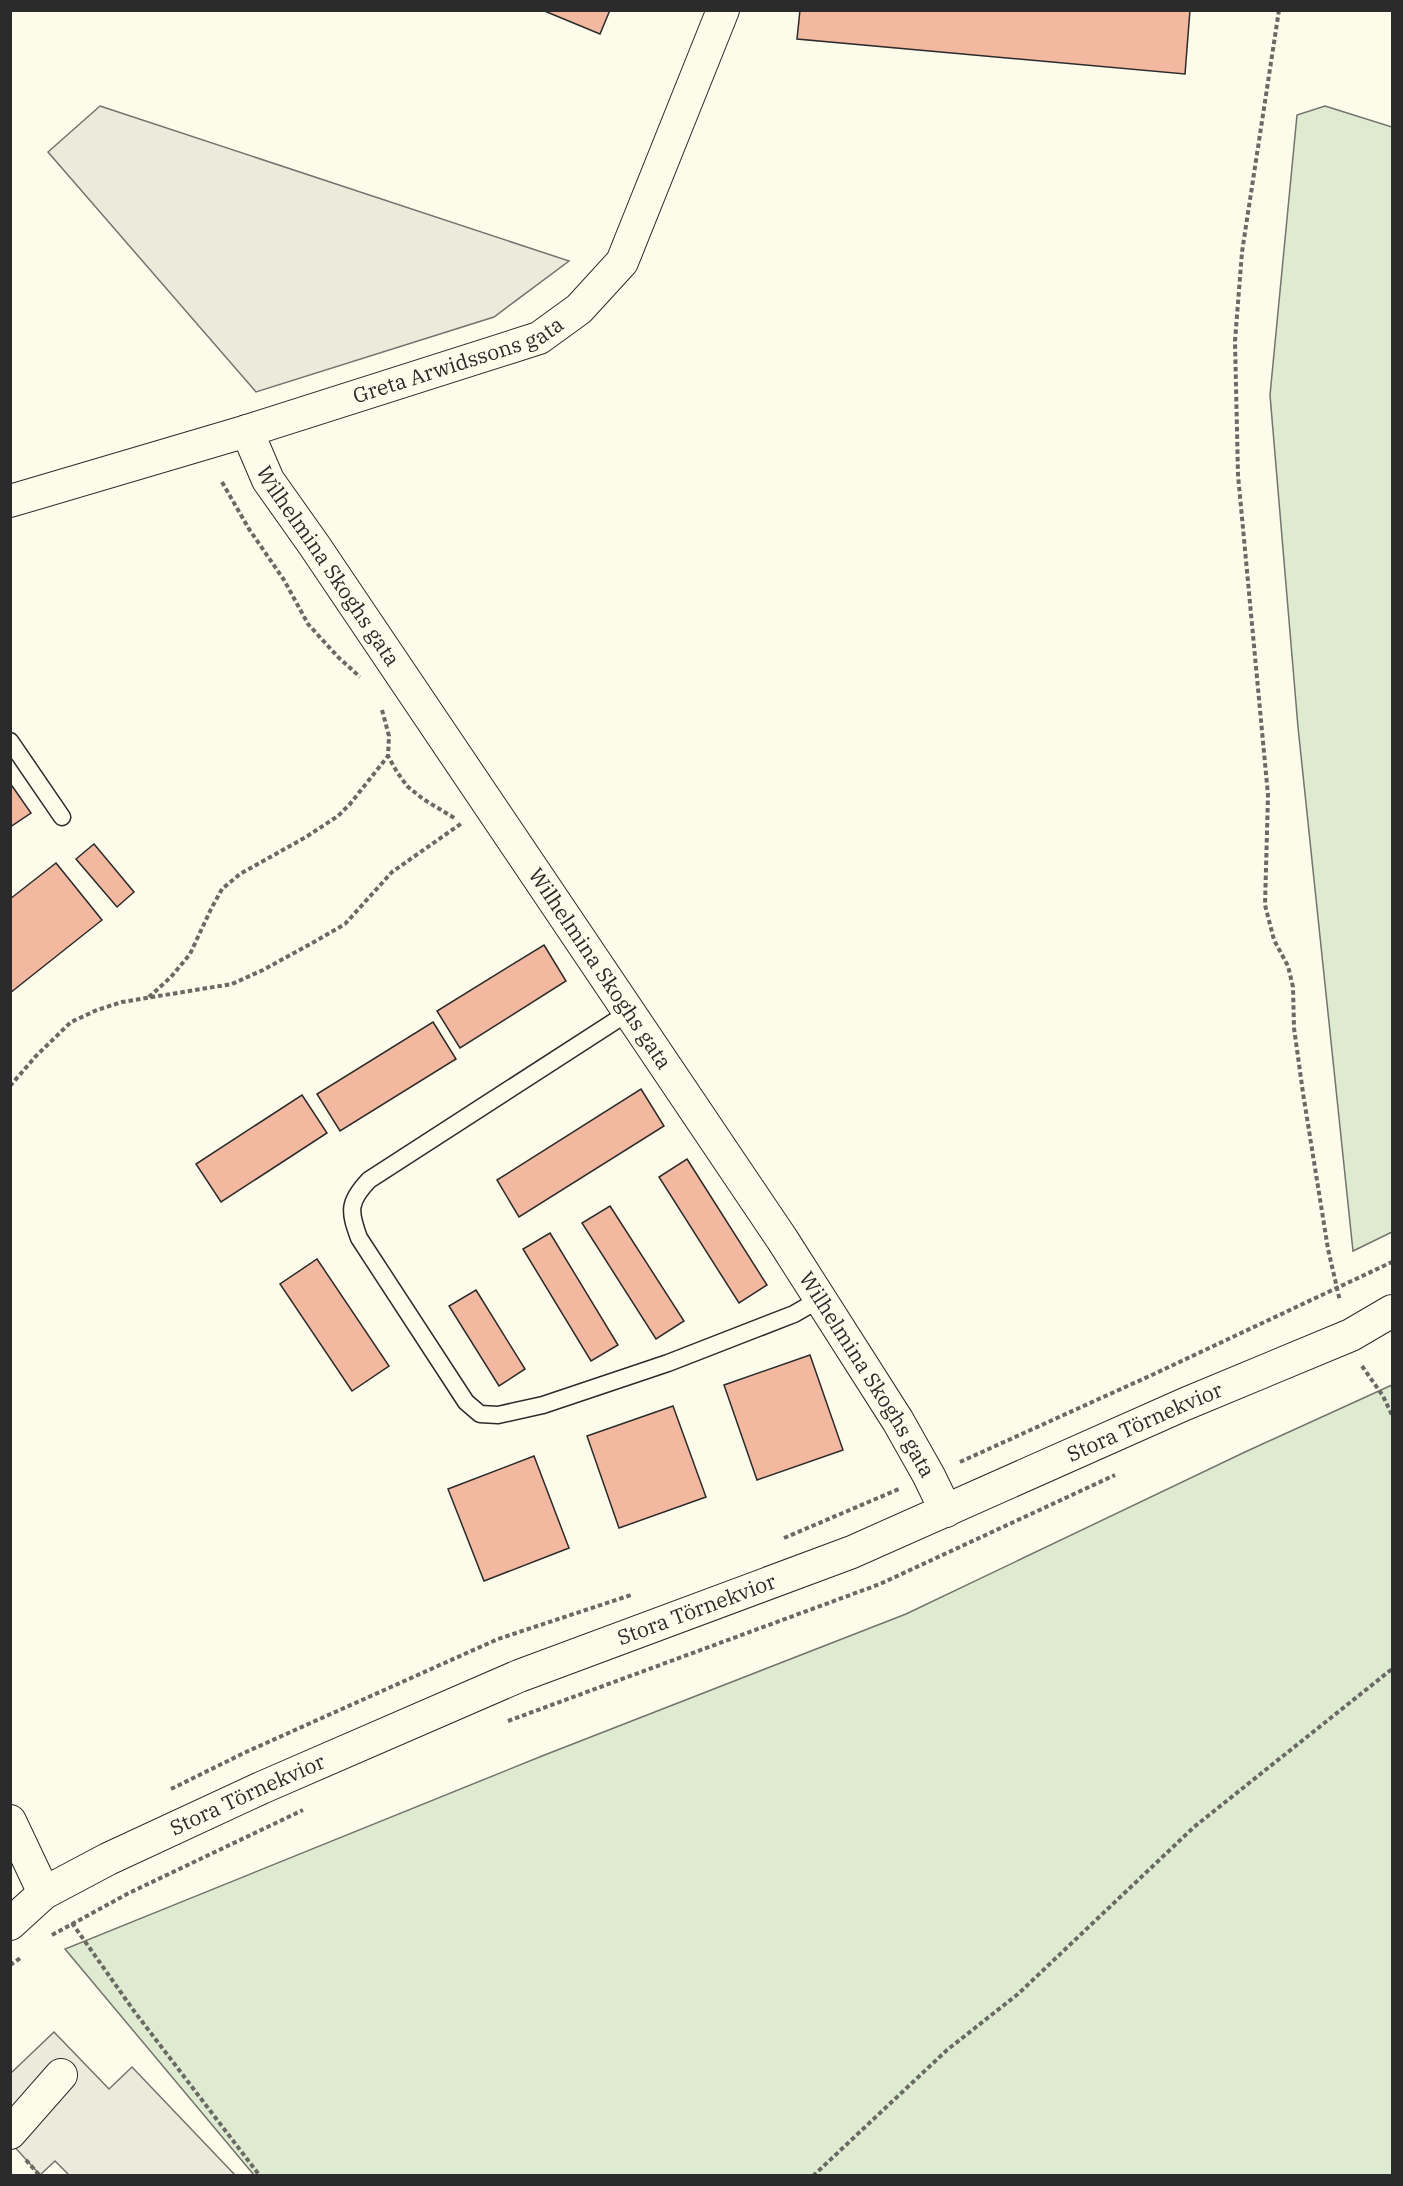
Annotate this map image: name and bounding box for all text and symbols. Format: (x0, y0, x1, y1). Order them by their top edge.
street label: Greta Arwidssons gata (349, 310, 569, 409)
street label: Wilhelmina Skoghs gata (251, 461, 407, 671)
street label: Wilhelmina Skoghs gata (523, 862, 679, 1074)
street label: Wilhelmina Skoghs gata (793, 1266, 942, 1482)
street label: Stora Törnekvior (1062, 1375, 1227, 1468)
street label: Stora Törnekvior (613, 1566, 780, 1651)
street label: Stora Törnekvior (165, 1747, 330, 1841)

